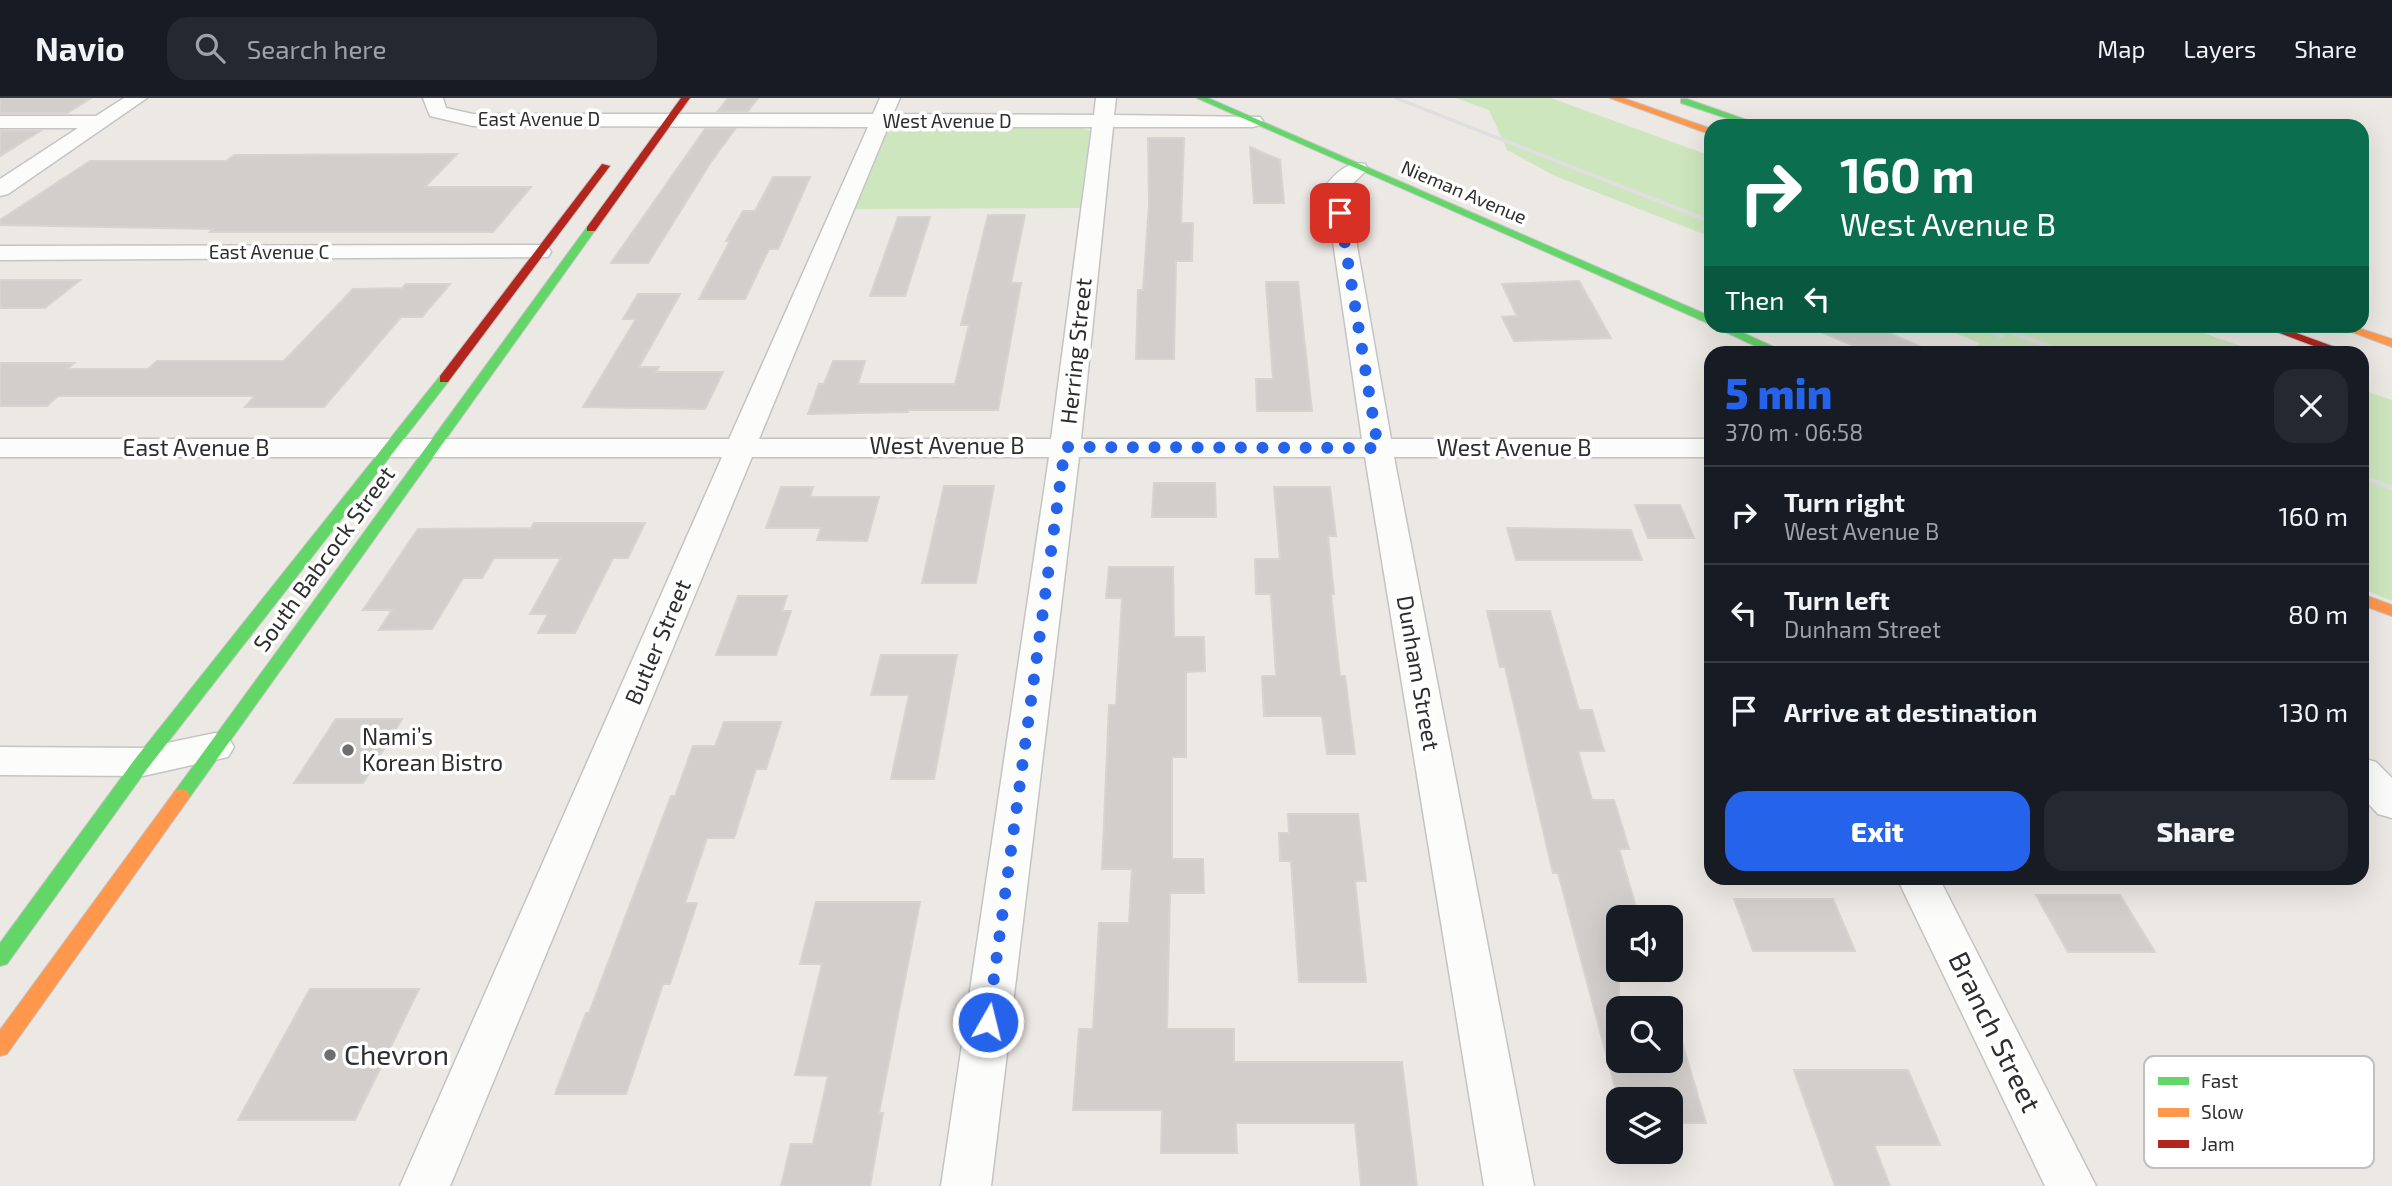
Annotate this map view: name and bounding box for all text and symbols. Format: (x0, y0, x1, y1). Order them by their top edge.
search box (167, 17, 657, 80)
text: Navio (35, 28, 125, 68)
icon: search (191, 29, 229, 67)
text: Search here (247, 33, 386, 64)
text: Map (2097, 34, 2145, 63)
text: Layers (2183, 34, 2256, 63)
text: Share (2294, 34, 2357, 63)
street label: East Avenue D (478, 107, 600, 130)
street label: West Avenue D (882, 109, 1012, 132)
text: 160 m (1840, 144, 1975, 203)
icon: right (1725, 147, 1816, 238)
street label: Nieman Avenue (1398, 155, 1530, 228)
pin (1310, 183, 1370, 243)
icon: arrive (1321, 194, 1359, 232)
text: West Avenue B (1840, 204, 2056, 242)
street label: East Avenue C (209, 240, 329, 263)
street label: Herring Street (1053, 276, 1097, 426)
icon: left (1798, 280, 1836, 318)
text: Then (1725, 284, 1784, 315)
text: 5 min (1725, 367, 1833, 417)
button: close (2274, 369, 2348, 443)
text: 370 m · 06:58 (1725, 418, 1863, 446)
street label: West Avenue B (869, 431, 1025, 459)
street label: East Avenue B (123, 433, 270, 461)
street label: West Avenue B (1436, 433, 1592, 461)
street label: South Babcock Street (247, 460, 400, 657)
text: Turn right (1784, 486, 1905, 517)
icon: right (1725, 496, 1763, 534)
text: 160 m (2279, 500, 2348, 531)
text: West Avenue B (1784, 517, 1939, 545)
street label: Butler Street (618, 575, 696, 708)
text: Turn left (1784, 584, 1890, 615)
street label: Dunham Street (1392, 593, 1446, 753)
icon: left (1725, 594, 1763, 632)
text: 80 m (2288, 598, 2348, 629)
text: Dunham Street (1784, 615, 1941, 643)
icon: arrive (1725, 692, 1763, 730)
text: Arrive at destination (1784, 696, 2037, 727)
text: 130 m (2279, 696, 2348, 727)
place label: Nami’s Korean Bistro (362, 722, 503, 776)
marker: Nami’s Korean Bistro (340, 742, 356, 758)
button: Exit (1725, 791, 2030, 871)
button: Share (2044, 791, 2348, 871)
map controls (1606, 905, 1683, 1164)
button: sound (1606, 905, 1683, 982)
street label: Branch Street (1942, 946, 2049, 1117)
position arrow (951, 985, 1025, 1059)
button: search (1606, 996, 1683, 1073)
place label: Chevron (344, 1037, 449, 1071)
marker: Chevron (322, 1047, 338, 1063)
legend (2144, 1056, 2374, 1168)
text: Fast (2201, 1069, 2238, 1092)
button: layers (1606, 1087, 1683, 1164)
text: Slow (2201, 1100, 2244, 1123)
text: Jam (2201, 1132, 2235, 1155)

